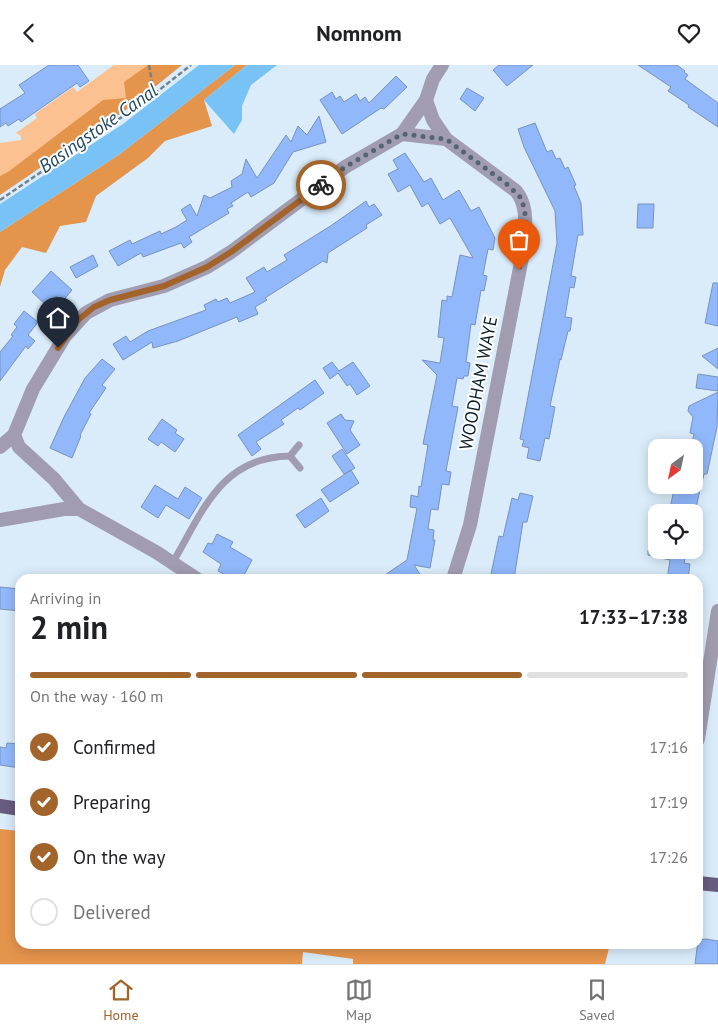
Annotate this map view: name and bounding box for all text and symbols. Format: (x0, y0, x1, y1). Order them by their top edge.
icon: back (15, 19, 43, 47)
text: Nomnom (316, 19, 402, 47)
icon: heart (675, 19, 703, 47)
water label: Basingstoke Canal (34, 78, 162, 178)
courier (296, 160, 346, 210)
icon: bike (307, 171, 335, 199)
pin (498, 219, 540, 270)
icon: bag (505, 226, 533, 254)
pin (37, 297, 79, 348)
icon: home (44, 304, 72, 332)
street label: WOODHAM WAYE (454, 314, 502, 452)
north arrow (648, 439, 702, 494)
map controls (648, 439, 703, 559)
button: locate (648, 504, 703, 559)
text: Arriving in (30, 588, 101, 608)
text: 17:33–17:38 (579, 605, 688, 629)
text: 2 min (30, 606, 108, 648)
text: On the way · 160 m (30, 686, 163, 706)
icon: check (30, 733, 58, 761)
text: Confirmed (73, 735, 156, 759)
text: 17:16 (650, 737, 688, 757)
icon: check (30, 788, 58, 816)
text: Preparing (73, 790, 151, 814)
text: 17:19 (650, 792, 688, 812)
icon: check (30, 843, 58, 871)
text: On the way (73, 845, 165, 869)
text: 17:26 (650, 847, 688, 867)
text: Delivered (73, 900, 151, 924)
tab: Home (103, 976, 139, 1024)
tab: Map (345, 976, 373, 1024)
tab: Saved (579, 976, 615, 1024)

